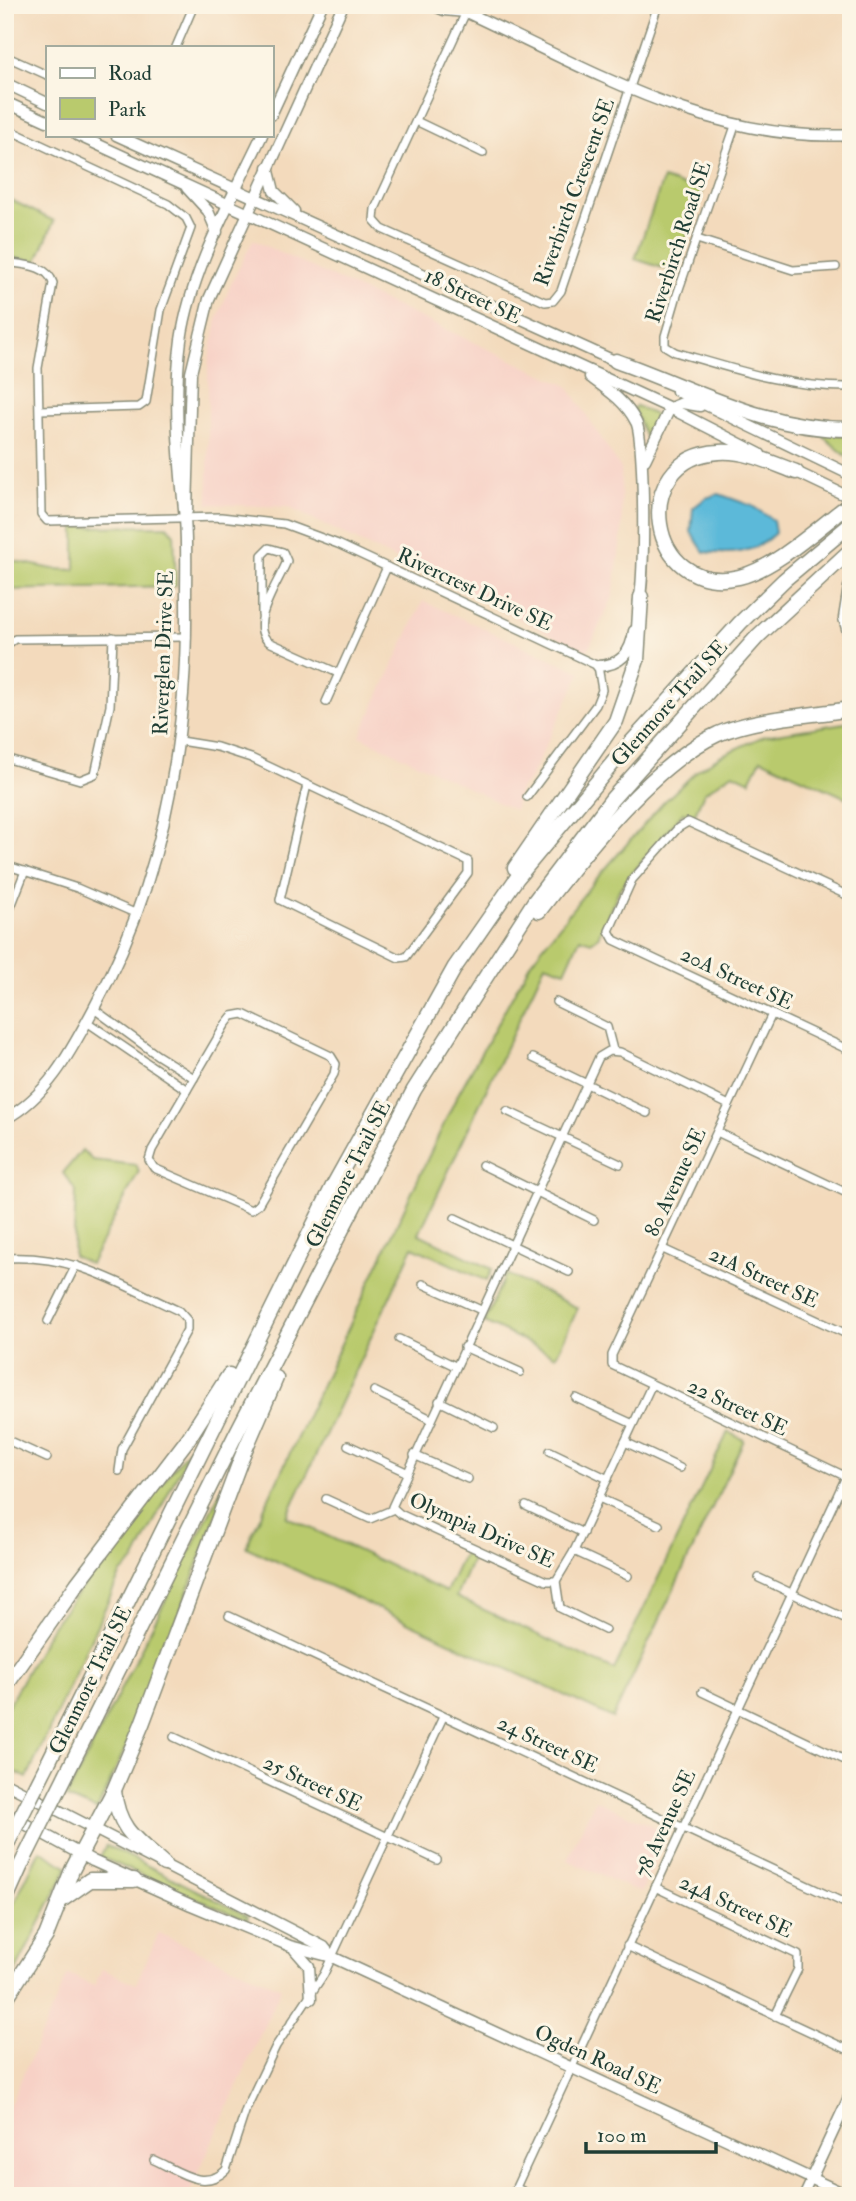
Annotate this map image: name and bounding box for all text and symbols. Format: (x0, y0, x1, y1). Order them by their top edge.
legend (46, 46, 273, 136)
text: Road (108, 60, 153, 87)
street label: Riverbirch Crescent SE (528, 94, 621, 290)
text: Park (108, 96, 146, 123)
street label: Riverbirch Road SE (640, 158, 717, 327)
street label: 18 Street SE (420, 262, 525, 331)
street label: Rivercrest Drive SE (393, 542, 557, 637)
street label: Riverglen Drive SE (147, 570, 180, 736)
street label: Glenmore Trail SE (605, 634, 734, 772)
street label: 20A Street SE (676, 941, 797, 1016)
street label: Glenmore Trail SE (300, 1096, 397, 1252)
street label: 80 Avenue SE (638, 1123, 712, 1241)
street label: 21A Street SE (705, 1240, 823, 1315)
street label: 22 Street SE (683, 1372, 792, 1442)
street label: Olympia Drive SE (405, 1486, 559, 1575)
street label: Glenmore Trail SE (43, 1602, 138, 1759)
street label: 24 Street SE (493, 1709, 603, 1780)
street label: 25 Street SE (259, 1749, 367, 1818)
street label: 78 Avenue SE (629, 1765, 702, 1881)
street label: 24A Street SE (675, 1869, 797, 1944)
street label: Ogden Road SE (530, 2018, 666, 2101)
scale bar (586, 2110, 716, 2154)
text: 100 m (597, 2122, 647, 2149)

